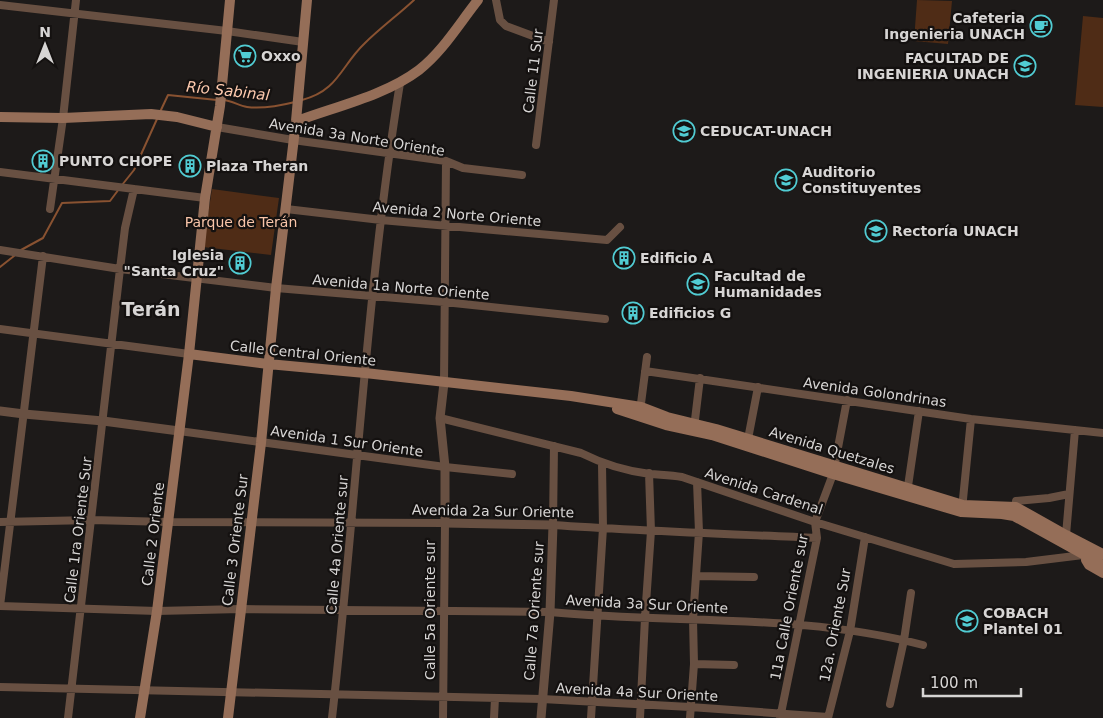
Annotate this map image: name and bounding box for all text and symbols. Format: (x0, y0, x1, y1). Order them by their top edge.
place label: Cafeteria Ingenieria UNACH (884, 10, 1025, 42)
cafe icon: Cafeteria Ingenieria UNACH (1029, 14, 1053, 38)
north arrow (20, 20, 70, 70)
text: N (39, 24, 51, 40)
street label: Calle 11 Sur (520, 28, 546, 114)
supermarket icon: Oxxo (233, 44, 257, 68)
place label: Oxxo (261, 48, 301, 64)
place label: FACULTAD DE INGENIERIA UNACH (857, 50, 1009, 82)
school or university icon: FACULTAD DE INGENIERIA UNACH (1013, 54, 1037, 78)
water label: Río Sabinal (185, 78, 271, 104)
street label: Avenida 3a Norte Oriente (268, 115, 446, 159)
school or university icon: CEDUCAT-UNACH (672, 119, 696, 143)
place label: CEDUCAT-UNACH (700, 123, 832, 139)
building icon: PUNTO CHOPE (31, 149, 55, 173)
place label: PUNTO CHOPE (59, 153, 172, 169)
building icon: Plaza Theran (178, 154, 202, 178)
place label: Plaza Theran (206, 158, 308, 174)
place label: Auditorio Constituyentes (802, 164, 921, 196)
school or university icon: Auditorio Constituyentes (774, 168, 798, 192)
street label: Avenida 2 Norte Oriente (372, 199, 542, 229)
park label: Parque de Terán (185, 214, 297, 230)
school or university icon: Rectoría UNACH (864, 219, 888, 243)
place label: Rectoría UNACH (892, 223, 1019, 239)
building icon: Edificio A (612, 246, 636, 270)
place label: Iglesia "Santa Cruz" (124, 247, 224, 279)
place label: Edificio A (640, 250, 713, 266)
building icon: Iglesia "Santa Cruz" (228, 251, 252, 275)
place label: Facultad de Humanidades (714, 268, 822, 300)
street label: Avenida 1a Norte Oriente (312, 271, 490, 303)
school or university icon: Facultad de Humanidades (686, 272, 710, 296)
district label: Terán (121, 298, 181, 320)
building icon: Edificios G (621, 301, 645, 325)
place label: Edificios G (649, 305, 731, 321)
street label: Calle Central Oriente (229, 337, 377, 369)
street label: Avenida Golondrinas (802, 374, 948, 410)
street label: Avenida 1 Sur Oriente (270, 422, 424, 460)
street label: Avenida Quetzales (767, 423, 897, 477)
street label: Calle 1ra Oriente Sur (61, 456, 95, 604)
street label: Avenida Cardenal (703, 464, 825, 518)
street label: Calle 3 Oriente Sur (219, 473, 251, 607)
street label: Calle 4a Oriente sur (323, 474, 351, 615)
street label: Calle 2 Oriente (139, 481, 167, 587)
street label: Avenida 2a Sur Oriente (412, 502, 574, 520)
street label: 11a Calle Oriente sur (767, 532, 811, 681)
street label: Calle 5a Oriente sur (422, 540, 438, 680)
street label: Calle 7a Oriente sur (521, 540, 547, 681)
street label: 12a. Oriente Sur (816, 567, 854, 683)
street label: Avenida 3a Sur Oriente (565, 592, 729, 616)
place label: COBACH Plantel 01 (983, 605, 1063, 637)
school or university icon: COBACH Plantel 01 (955, 609, 979, 633)
scale bar (923, 666, 1020, 698)
text: 100 m (930, 674, 978, 692)
street label: Avenida 4a Sur Oriente (555, 680, 719, 704)

